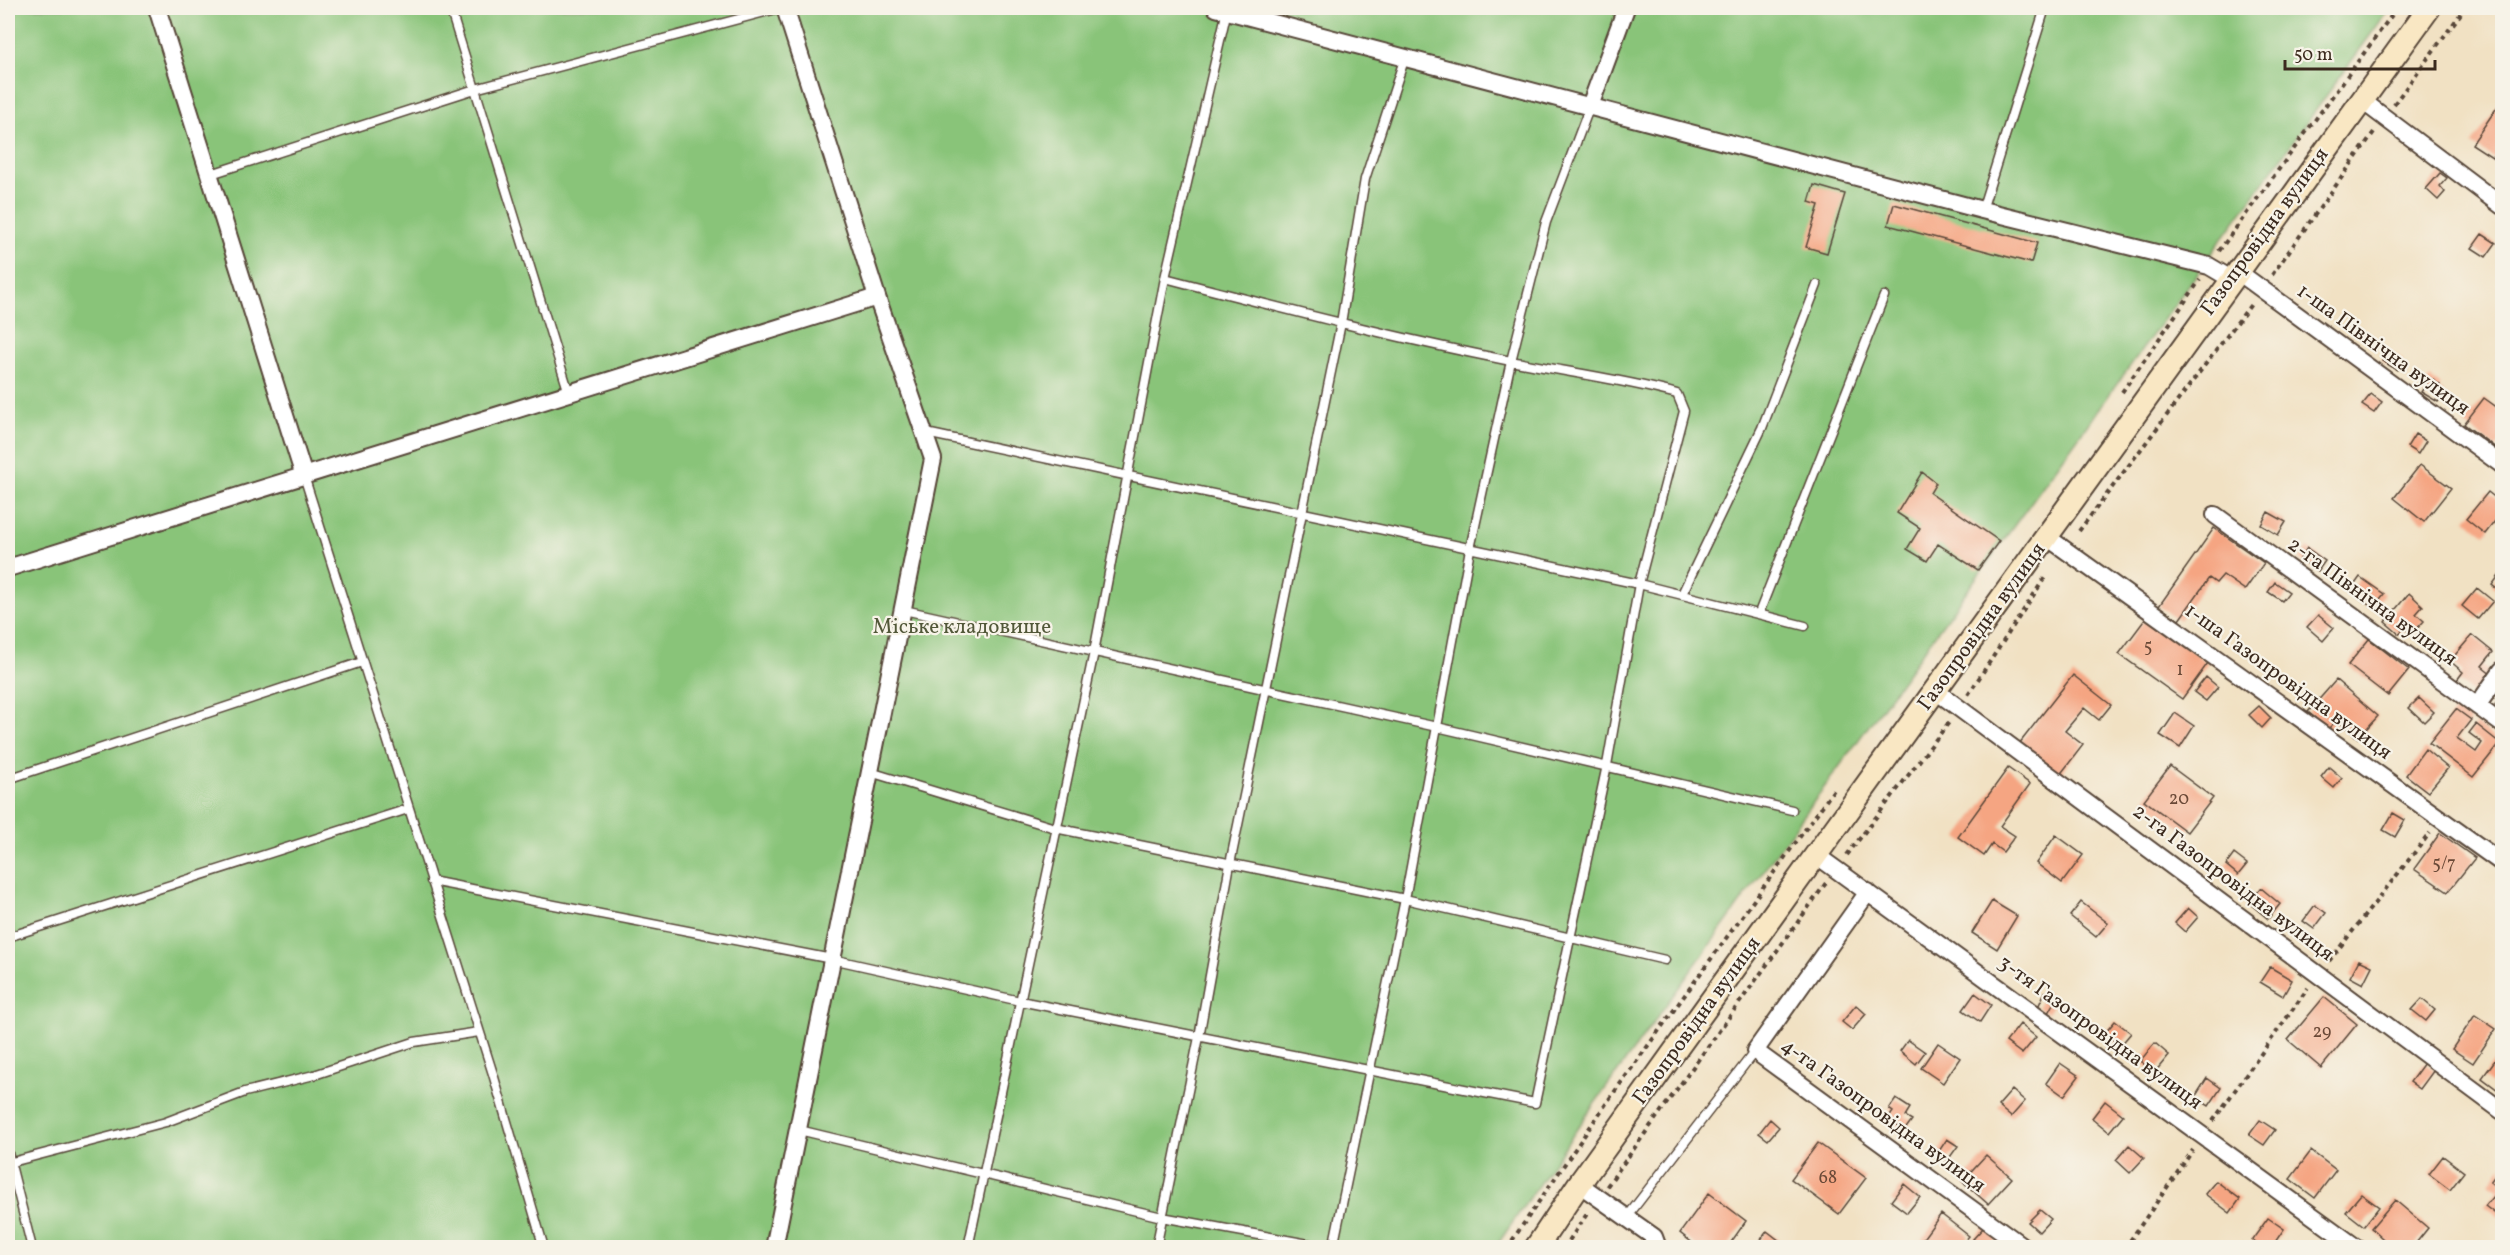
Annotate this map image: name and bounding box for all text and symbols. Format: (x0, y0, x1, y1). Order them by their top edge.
scale bar (2285, 33, 2435, 71)
text: 50 m (2294, 43, 2333, 68)
street label: Газопровідна вулиця (2194, 142, 2336, 322)
street label: 1-ша Північна вулиця (2290, 277, 2476, 423)
street label: 2-га Північна вулиця (2281, 531, 2463, 673)
street label: Газопровідна вулиця (1911, 537, 2053, 717)
street label: 1-ша Газопровідна вулиця (2178, 597, 2398, 767)
park label: Міське кладовище (873, 613, 1051, 642)
house number: 5 (2144, 635, 2152, 660)
house number: 1 (2177, 658, 2183, 683)
house number: 20 (2169, 787, 2189, 812)
street label: 2-га Газопровідна вулиця (2126, 798, 2340, 969)
house number: 5/7 (2432, 852, 2456, 877)
street label: Газопровідна вулиця (1626, 931, 1768, 1111)
street label: 3-тя Газопровідна вулиця (1992, 949, 2208, 1117)
house number: 29 (2313, 1020, 2331, 1045)
street label: 4-та Газопровідна вулиця (1775, 1032, 1991, 1200)
house number: 68 (1819, 1166, 1837, 1191)

